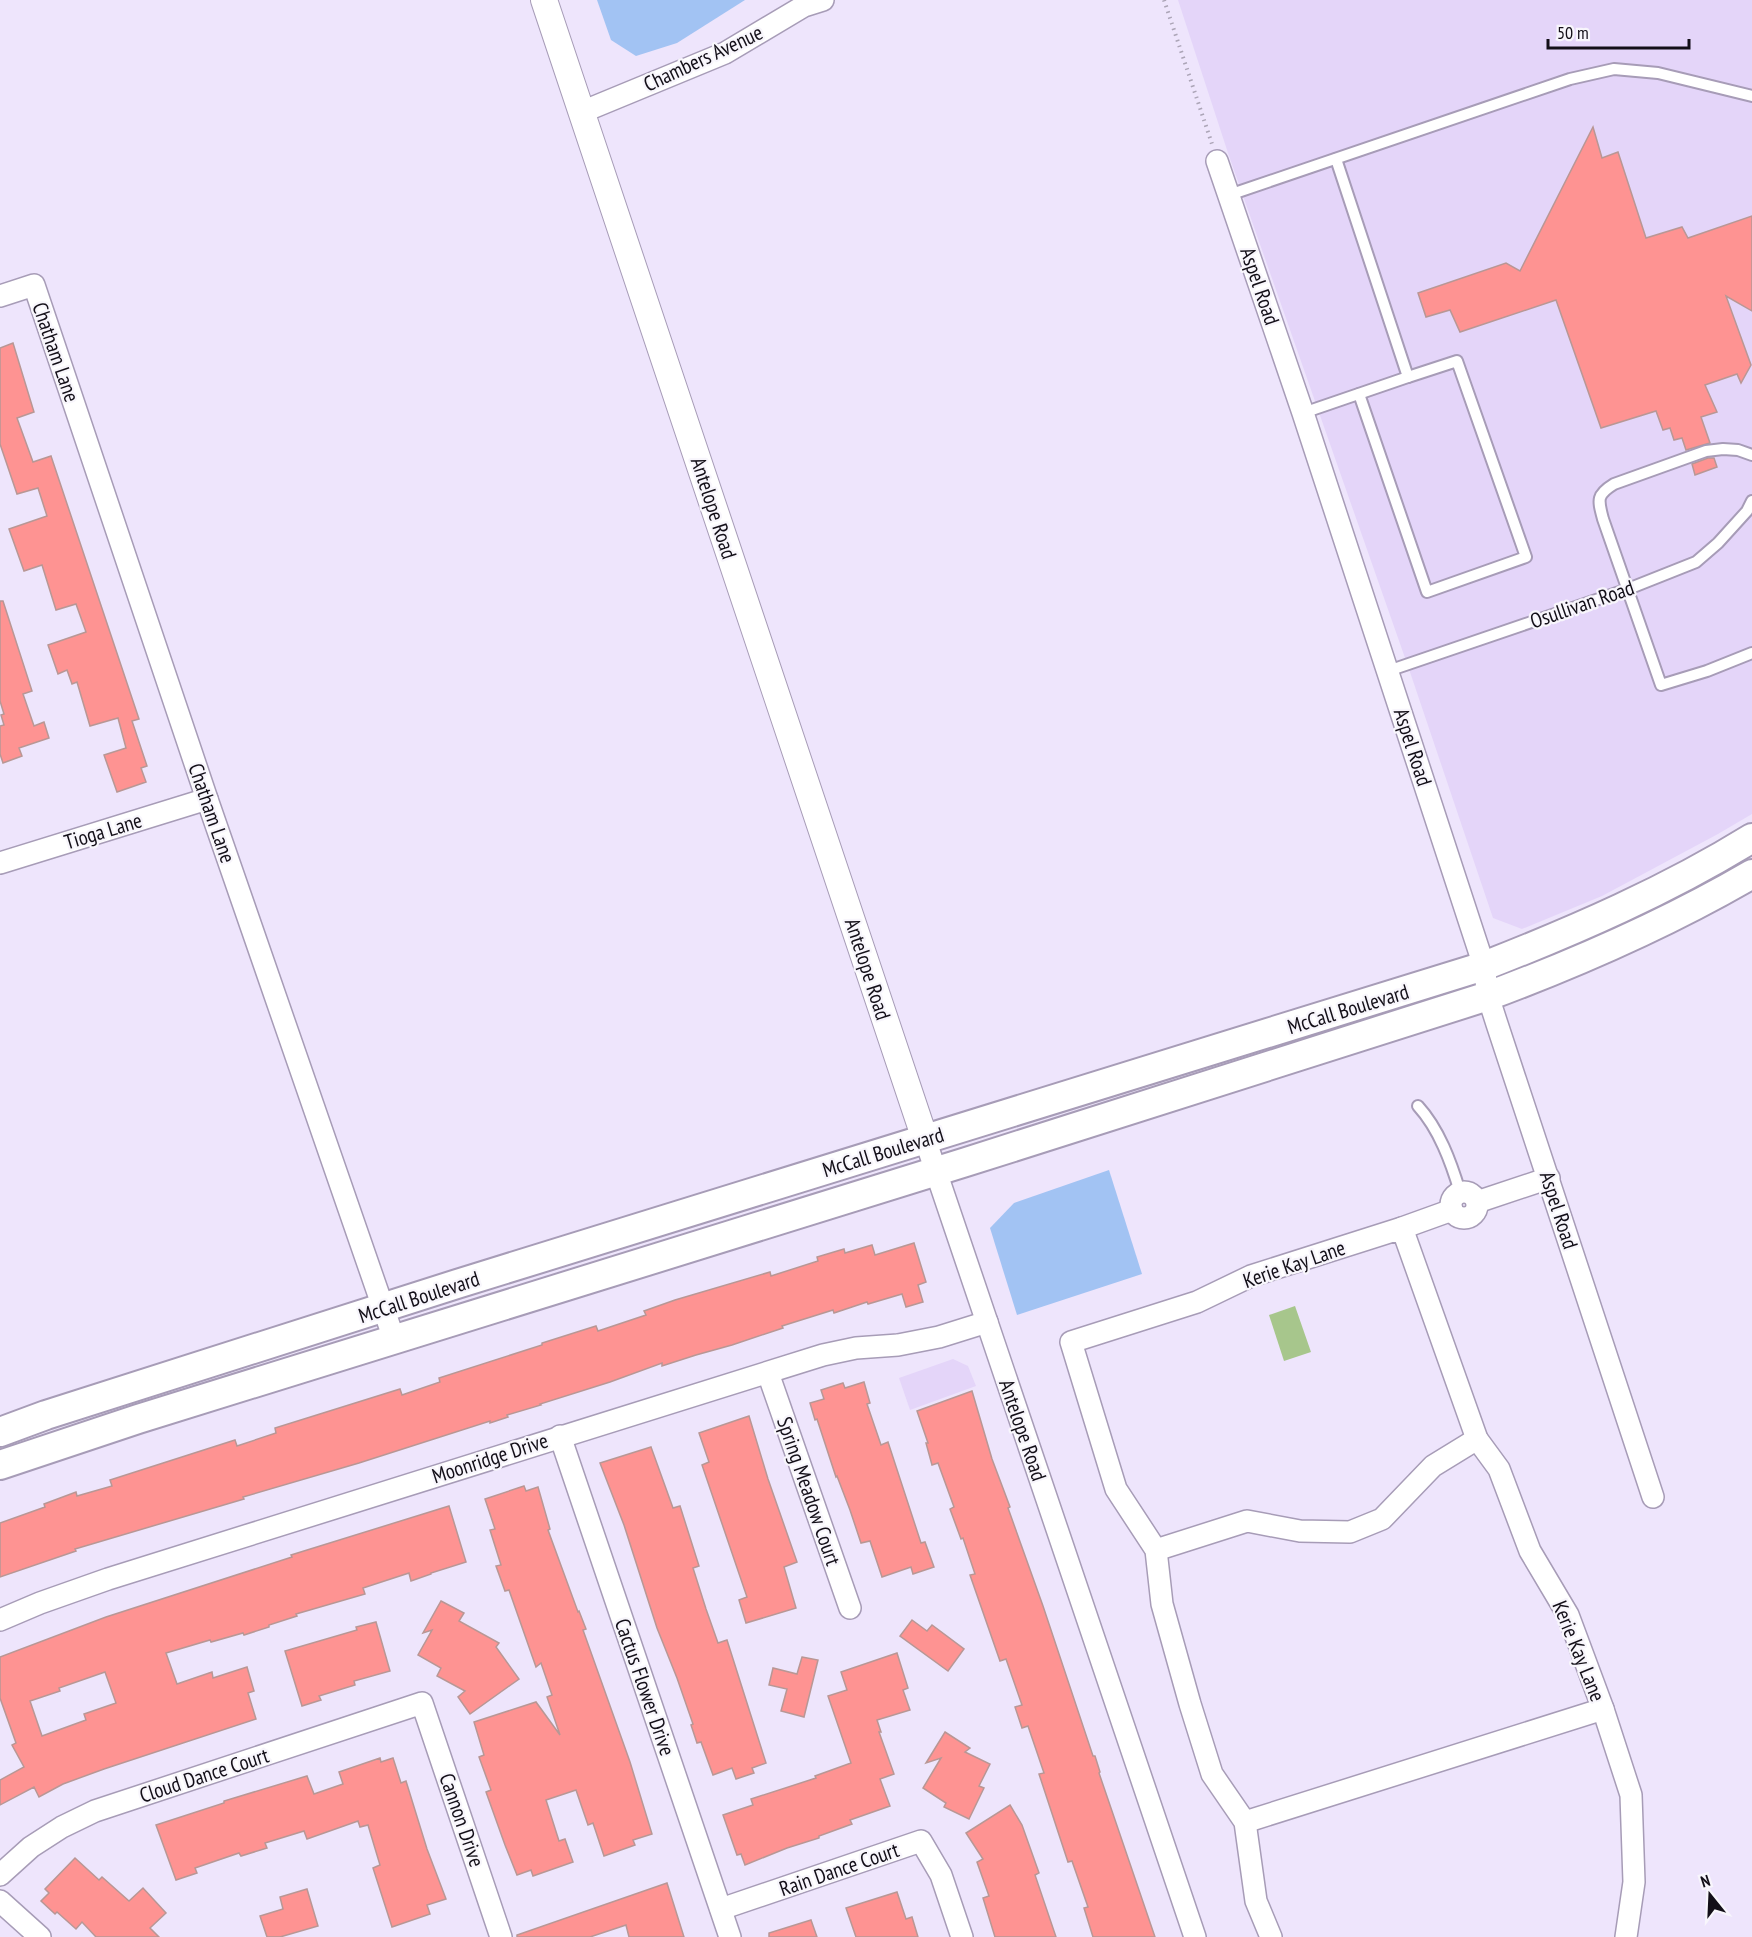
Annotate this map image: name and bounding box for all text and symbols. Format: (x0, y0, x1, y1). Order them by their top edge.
scale bar (1548, 12, 1689, 50)
street label: Chambers Avenue (639, 19, 767, 97)
text: 50 m (1557, 21, 1589, 44)
street label: Aspel Road (1234, 244, 1286, 328)
street label: Chatham Lane (26, 299, 86, 405)
street label: Antelope Road (685, 454, 743, 562)
street label: Osullivan Road (1526, 574, 1638, 634)
street label: Aspel Road (1388, 705, 1438, 789)
street label: Chatham Lane (182, 760, 242, 866)
street label: Tioga Lane (61, 806, 145, 856)
street label: Antelope Road (839, 915, 897, 1023)
street label: McCall Boulevard (1284, 978, 1412, 1040)
street label: McCall Boulevard (819, 1121, 947, 1183)
street label: Aspel Road (1534, 1168, 1584, 1252)
street label: Kerie Kay Lane (1239, 1234, 1349, 1294)
street label: McCall Boulevard (355, 1265, 483, 1329)
street label: Antelope Road (993, 1376, 1053, 1484)
street label: Spring Meadow Court (771, 1413, 847, 1569)
street label: Moonridge Drive (429, 1427, 551, 1489)
street label: Kerie Kay Lane (1547, 1597, 1611, 1705)
street label: Cactus Flower Drive (609, 1615, 681, 1759)
street label: Cloud Dance Court (136, 1741, 272, 1809)
street label: Cannon Drive (433, 1770, 491, 1870)
street label: Rain Dance Court (776, 1836, 903, 1902)
north arrow (1680, 1865, 1740, 1925)
text: N (1698, 1870, 1713, 1892)

